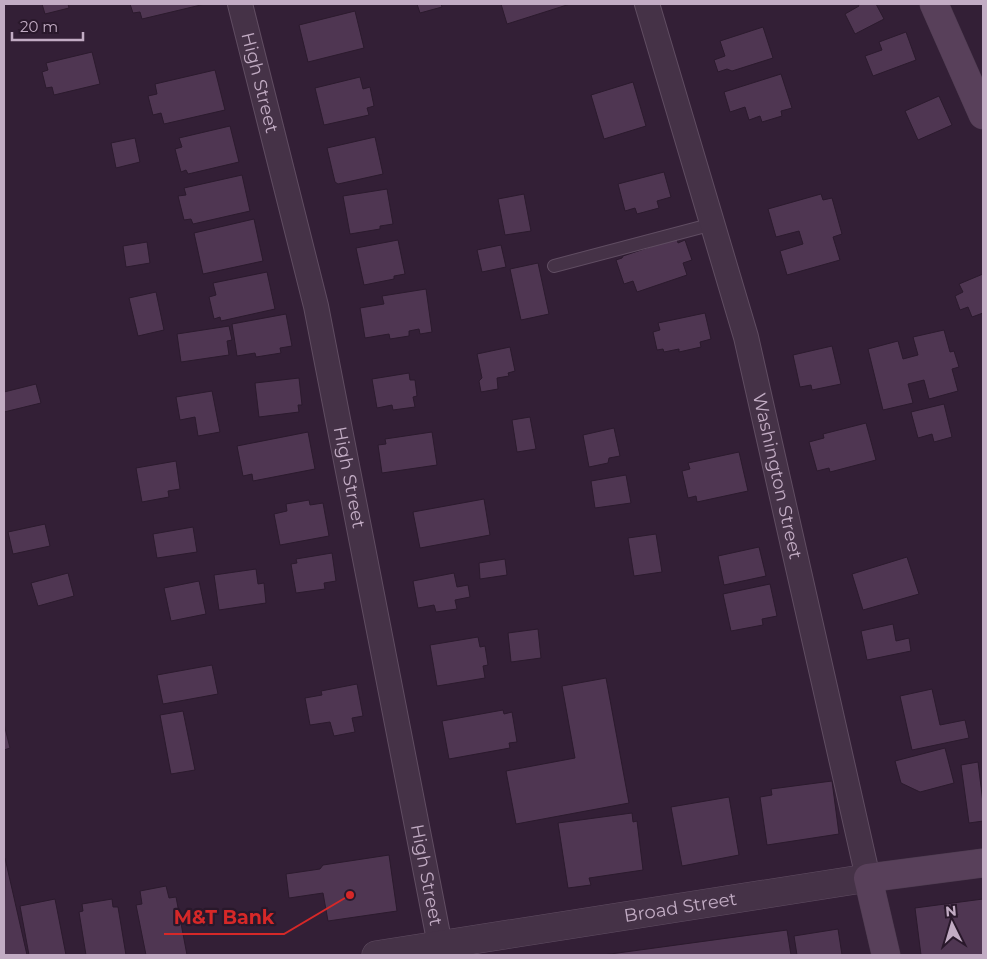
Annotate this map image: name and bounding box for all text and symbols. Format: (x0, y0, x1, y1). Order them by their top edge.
scale bar (12, 10, 84, 42)
text: 20 m (20, 17, 58, 36)
street label: High Street (237, 30, 283, 135)
street label: Washington Street (748, 391, 807, 561)
street label: High Street (329, 425, 370, 530)
street label: High Street (406, 822, 447, 928)
street label: Broad Street (622, 888, 738, 927)
north arrow (927, 899, 977, 949)
callout: M&T Bank (164, 900, 284, 934)
text: N (944, 902, 957, 921)
text: M&T Bank (174, 906, 275, 929)

